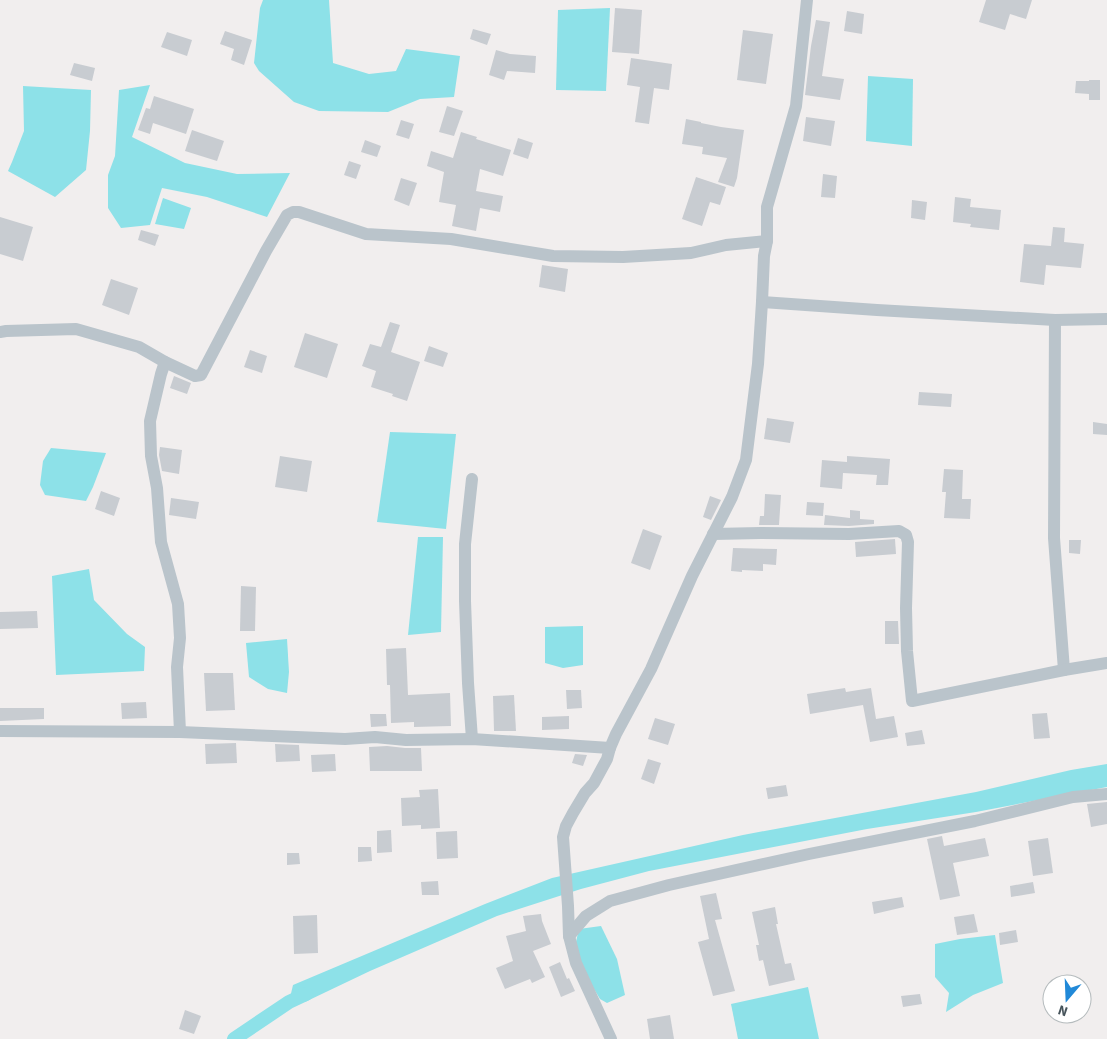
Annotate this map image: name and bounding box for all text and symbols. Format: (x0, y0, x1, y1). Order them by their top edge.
north arrow (1042, 974, 1092, 1024)
text: N (1055, 999, 1071, 1021)

